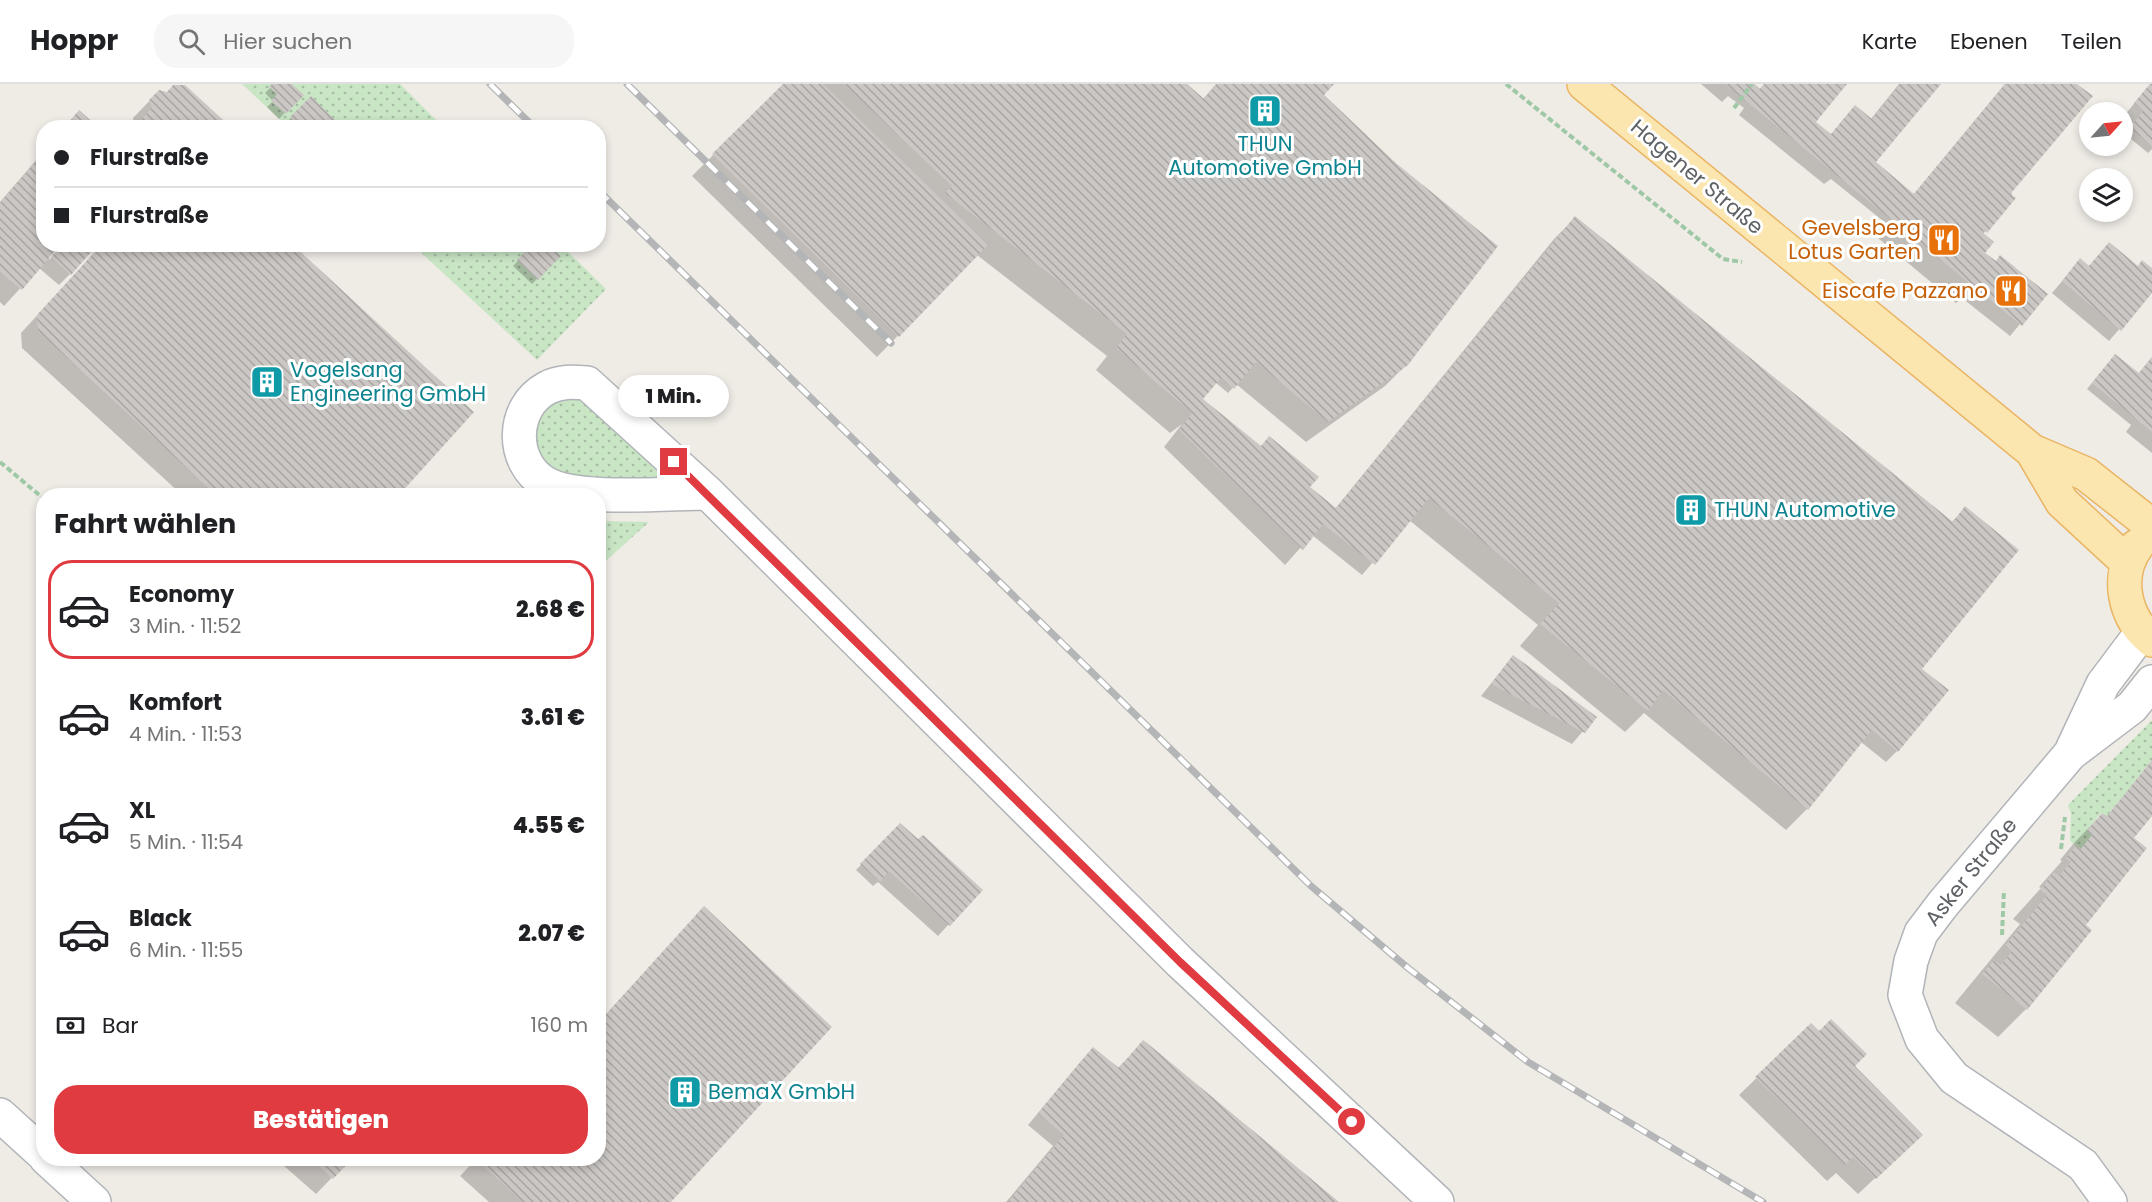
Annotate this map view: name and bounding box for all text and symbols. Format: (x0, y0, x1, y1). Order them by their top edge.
search box (154, 14, 574, 68)
text: Hoppr (30, 21, 118, 60)
icon: search (175, 25, 208, 58)
text: Hier suchen (223, 26, 352, 57)
text: Karte (1862, 27, 1917, 56)
text: Ebenen (1950, 27, 2028, 56)
text: Teilen (2061, 27, 2122, 56)
building icon: THUN Automotive GmbH (1247, 93, 1283, 129)
north arrow (2079, 102, 2133, 156)
map controls (2079, 102, 2133, 222)
street label: Hagener Straße (1625, 112, 1770, 241)
place label: THUN Automotive GmbH (1168, 129, 1362, 182)
text: Flurstraße (90, 142, 209, 173)
button: layers (2079, 168, 2133, 222)
text: Flurstraße (90, 200, 209, 231)
place label: Gevelsberg Lotus Garten (1788, 213, 1921, 266)
restaurant icon: Gevelsberg Lotus Garten (1926, 222, 1962, 258)
restaurant icon: Eiscafe Pazzano (1993, 273, 2029, 309)
place label: Eiscafe Pazzano (1822, 276, 1988, 305)
place label: Vogelsang Engineering GmbH (290, 355, 486, 408)
building icon: Vogelsang Engineering GmbH (249, 364, 285, 400)
callout: 1 Min. (618, 375, 730, 417)
text: 1 Min. (645, 382, 702, 410)
route end (660, 448, 687, 475)
building icon: THUN Automotive (1673, 492, 1709, 528)
place label: THUN Automotive (1714, 495, 1896, 524)
text: Fahrt wählen (54, 505, 236, 542)
text: Economy (129, 579, 234, 610)
icon: car (57, 583, 111, 637)
text: 2.68 € (516, 594, 585, 625)
text: 3 Min. · 11:52 (129, 612, 241, 640)
text: Komfort (129, 687, 222, 718)
icon: car (57, 691, 111, 745)
text: 3.61 € (521, 702, 585, 733)
text: 4 Min. · 11:53 (129, 720, 242, 748)
text: XL (129, 795, 155, 826)
icon: car (57, 799, 111, 853)
text: 4.55 € (513, 810, 585, 841)
street label: Asker Straße (1918, 811, 2023, 932)
text: 5 Min. · 11:54 (129, 828, 243, 856)
text: Black (129, 903, 192, 934)
icon: car (57, 907, 111, 961)
text: 2.07 € (518, 918, 585, 949)
text: 6 Min. · 11:55 (129, 936, 243, 964)
icon: cash (54, 1009, 87, 1042)
text: Bar (102, 1010, 139, 1041)
text: 160 m (530, 1011, 588, 1039)
building icon: BemaX GmbH (667, 1074, 703, 1110)
place label: BemaX GmbH (708, 1077, 855, 1106)
button: Bestätigen (54, 1085, 588, 1154)
route start (1338, 1108, 1365, 1135)

